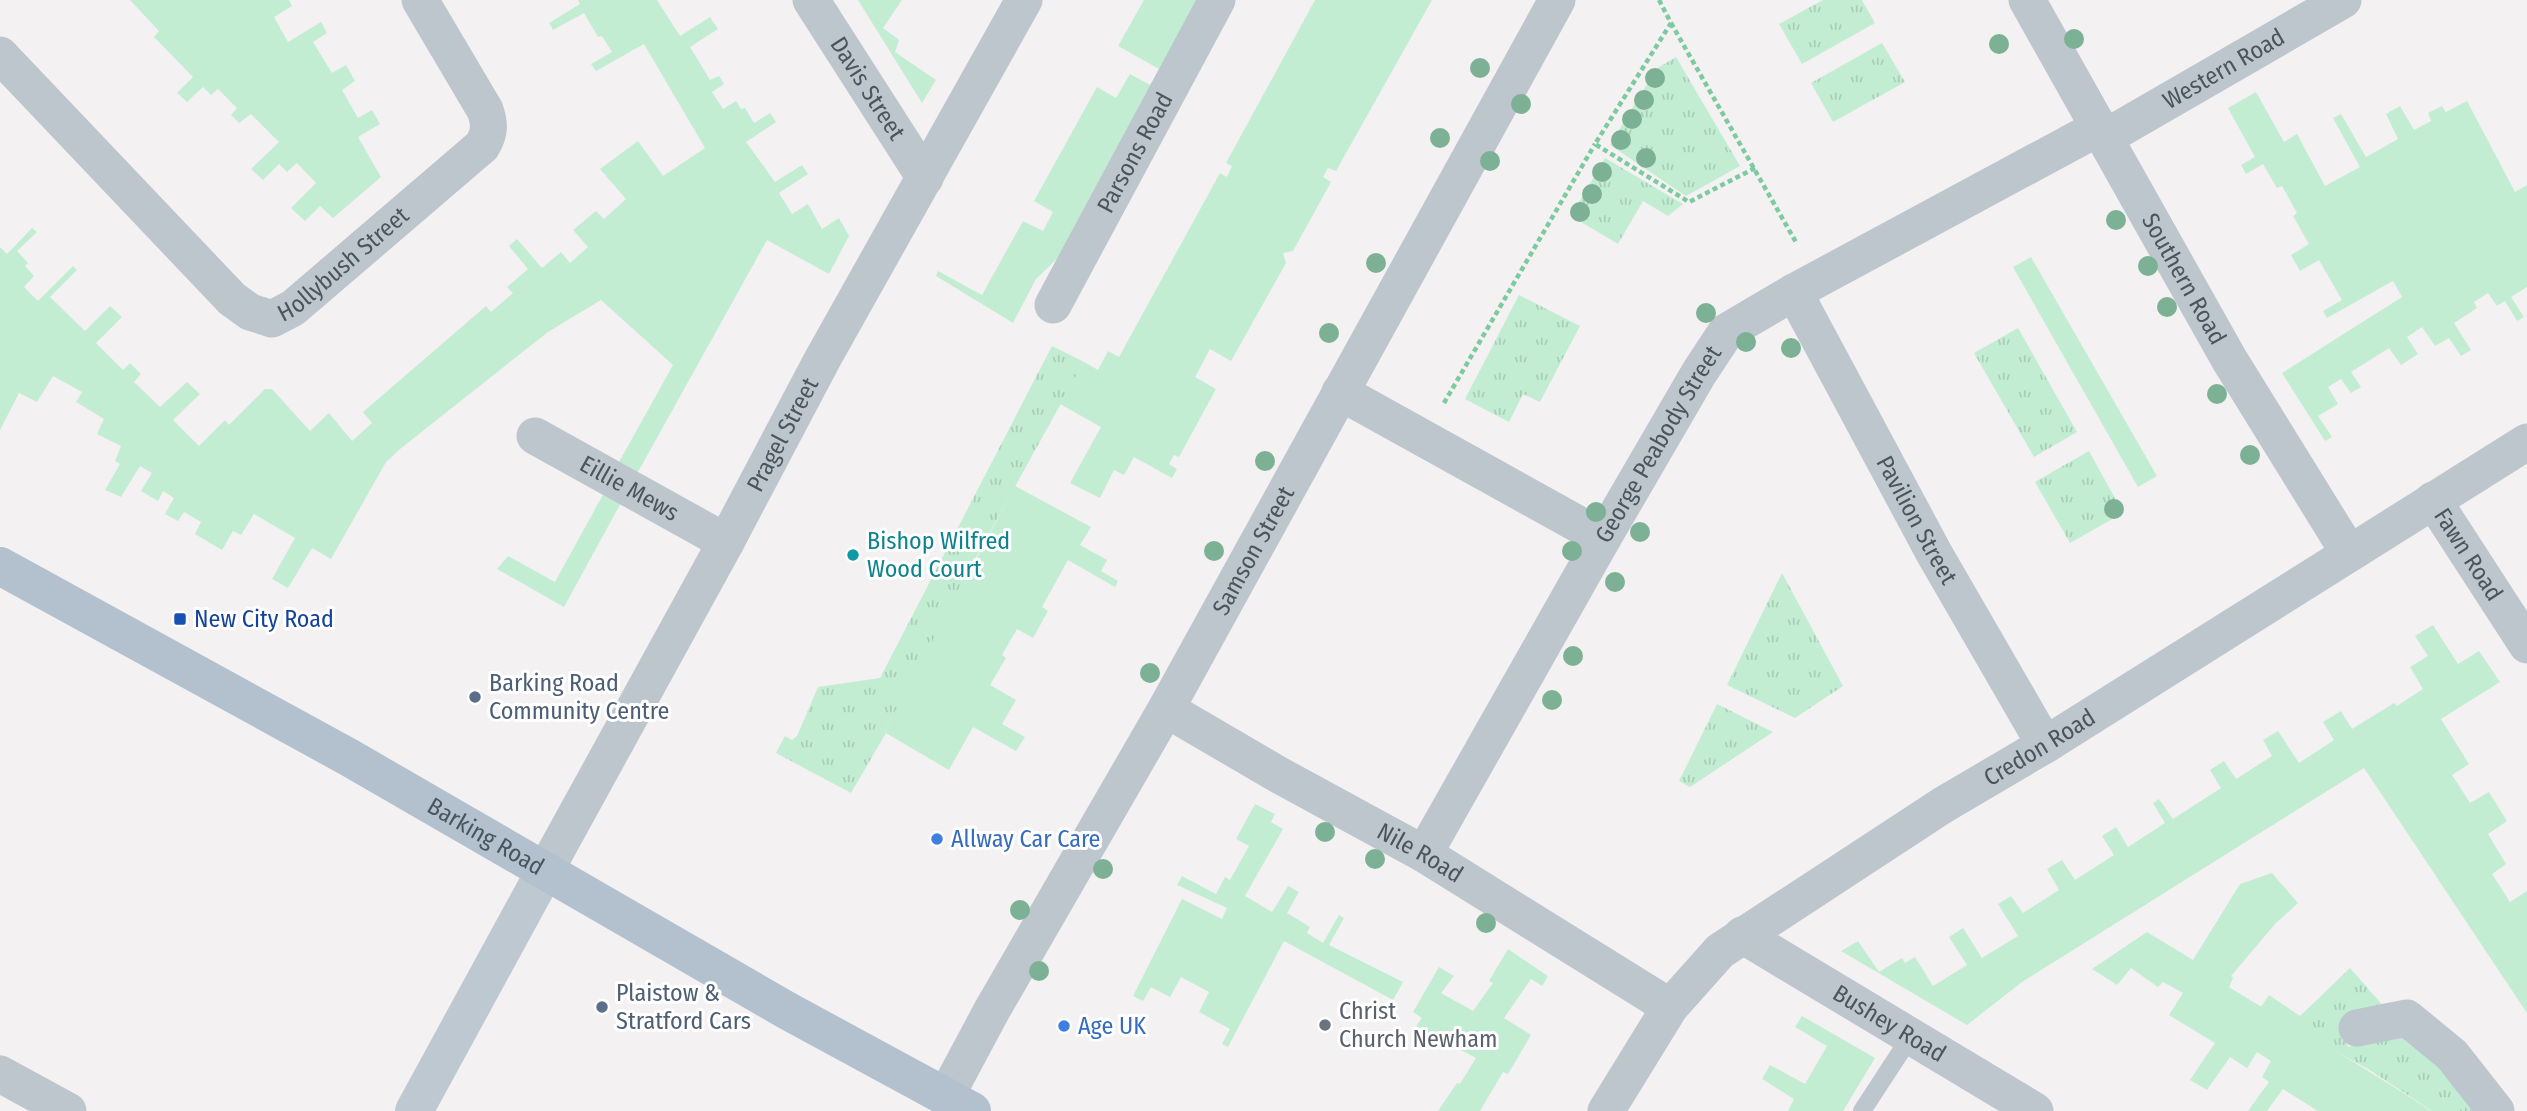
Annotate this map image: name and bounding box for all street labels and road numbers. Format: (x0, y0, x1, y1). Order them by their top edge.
street label: Western Road (2158, 23, 2289, 115)
street label: Davis Street (824, 32, 911, 145)
street label: Parsons Road (1091, 88, 1179, 218)
street label: Hollybush Street (273, 201, 415, 328)
street label: Southern Road (2136, 208, 2232, 349)
street label: George Peabody Street (1589, 340, 1727, 548)
street label: Pragel Street (741, 373, 824, 496)
street label: Eillie Mews (575, 450, 684, 527)
street label: Pavilion Street (1871, 451, 1963, 589)
street label: Samson Street (1207, 481, 1300, 620)
street label: Fawn Road (2428, 503, 2509, 606)
street label: Credon Road (1979, 703, 2100, 792)
street label: Barking Road (423, 792, 549, 881)
street label: Nile Road (1372, 817, 1468, 889)
street label: Bushey Road (1828, 979, 1951, 1068)

